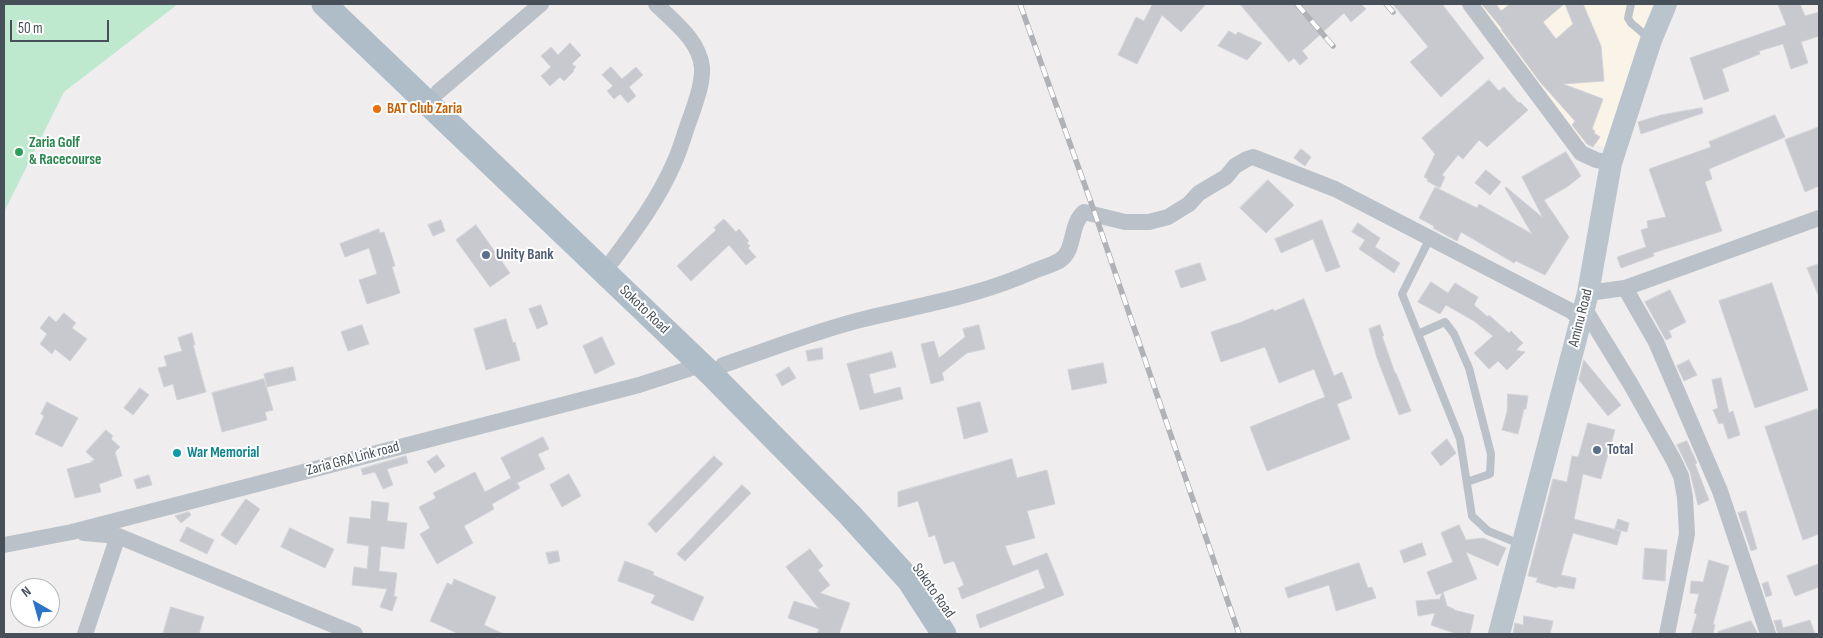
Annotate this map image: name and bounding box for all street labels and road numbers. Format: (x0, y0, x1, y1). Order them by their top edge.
street label: Sokoto Road (615, 282, 673, 338)
street label: Aminu Road (1565, 287, 1597, 349)
street label: Zaria GRA Link road (305, 438, 401, 480)
street label: Sokoto Road (908, 560, 958, 622)

